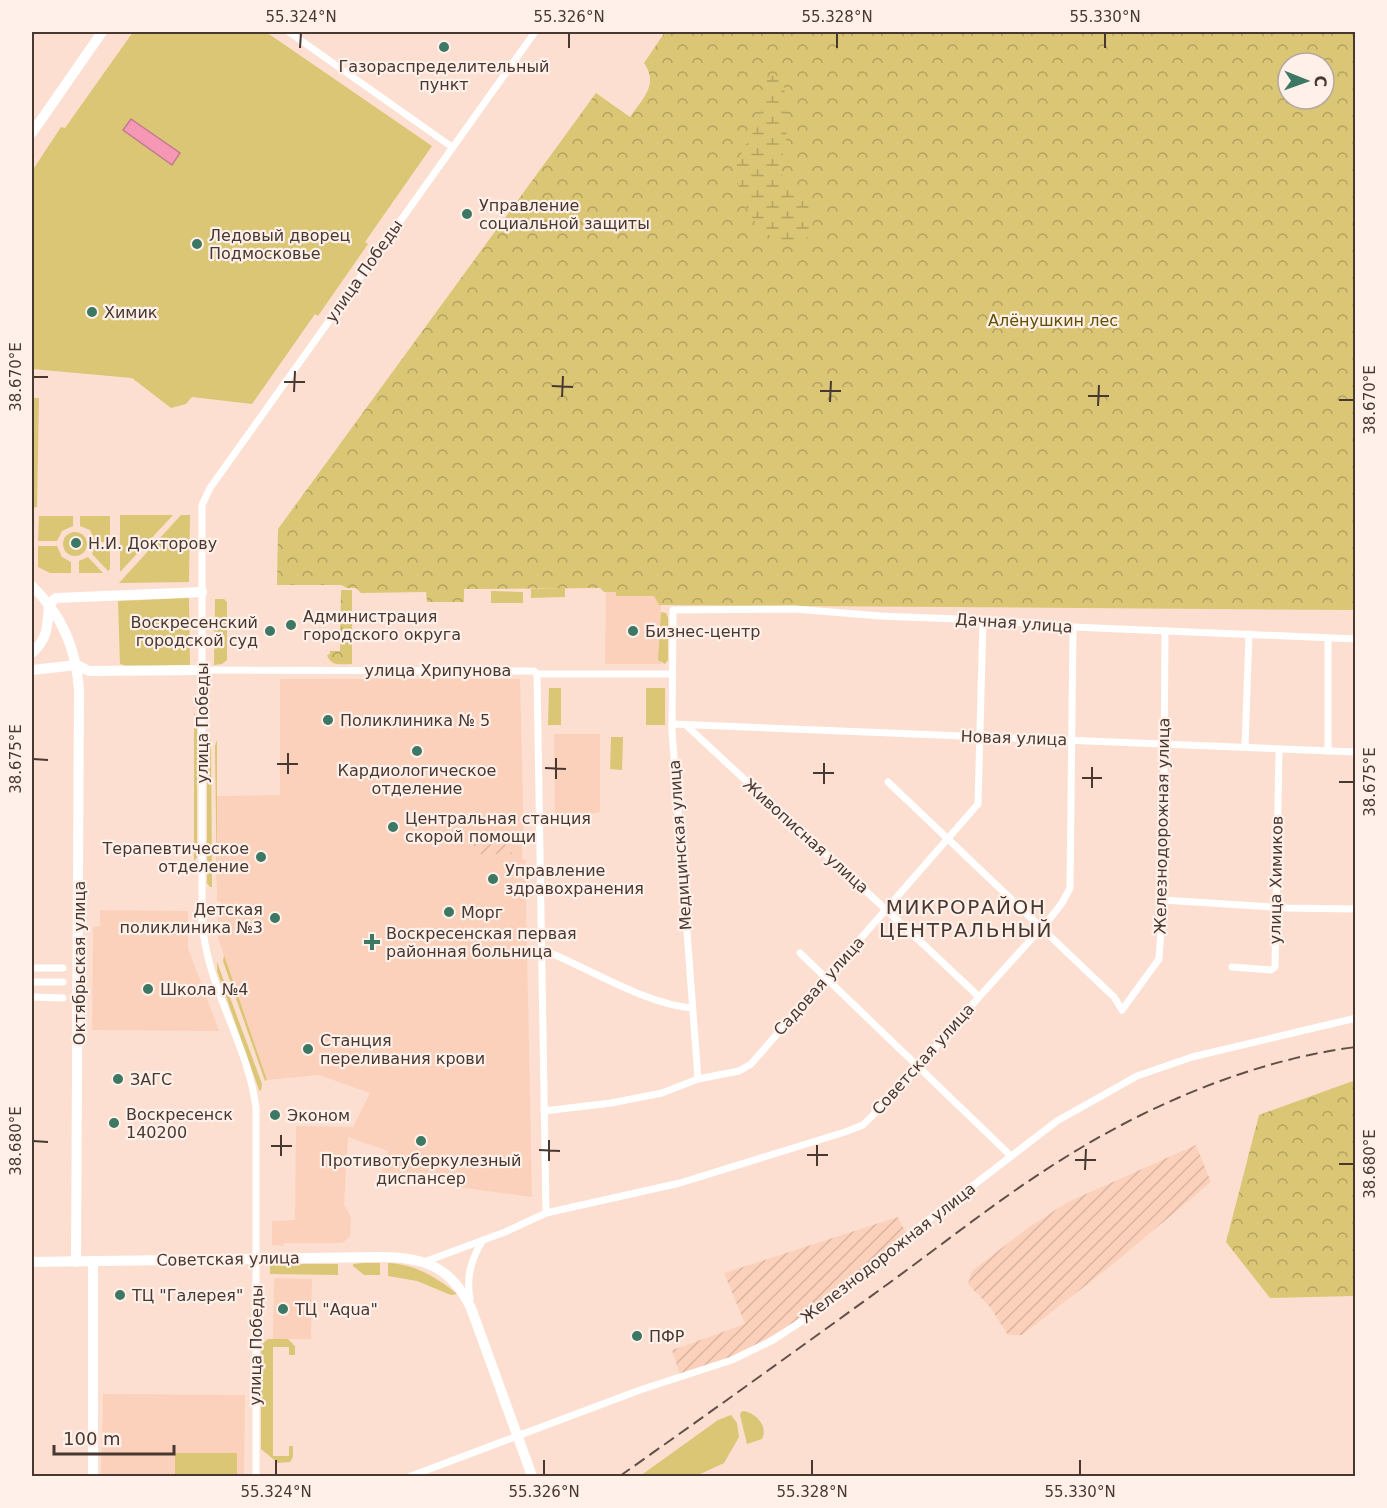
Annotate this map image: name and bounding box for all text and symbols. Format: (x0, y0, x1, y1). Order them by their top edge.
text: 55.324°N (265, 8, 337, 26)
text: 55.326°N (533, 8, 605, 26)
text: 55.328°N (801, 8, 873, 26)
text: 55.330°N (1069, 8, 1141, 26)
marker: Газораспределительный пункт (437, 40, 451, 54)
north arrow (1276, 51, 1336, 111)
place label: Газораспределительный пункт (339, 57, 549, 94)
text: С (1311, 75, 1330, 87)
place label: Управление социальной защиты (479, 196, 650, 233)
marker: Управление социальной защиты (460, 207, 474, 221)
street label: улица Победы (321, 216, 407, 326)
place label: Ледовый дворец Подмосковье (209, 226, 351, 263)
marker: Ледовый дворец Подмосковье (190, 237, 204, 251)
place label: Химик (104, 303, 158, 322)
marker: Химик (85, 305, 99, 319)
park label: Алёнушкин лес (988, 311, 1118, 330)
text: 38.670°E (7, 342, 25, 412)
text: 38.670°E (1361, 365, 1379, 435)
place label: Н.И. Докторову (88, 534, 217, 553)
marker: Н.И. Докторову (69, 536, 83, 550)
place label: Администрация городского округа (303, 607, 461, 644)
street label: Дачная улица (955, 609, 1073, 637)
place label: Воскресенский городской суд (130, 613, 258, 650)
marker: Администрация городского округа (284, 618, 298, 632)
place label: Бизнес-центр (645, 622, 760, 641)
marker: Воскресенский городской суд (263, 624, 277, 638)
marker: Бизнес-центр (626, 624, 640, 638)
street label: улица Хрипунова (365, 661, 511, 680)
street label: улица Победы (193, 662, 212, 784)
place label: Поликлиника № 5 (340, 711, 490, 730)
marker: Поликлиника № 5 (321, 713, 335, 727)
street label: Железнодорожная улица (1151, 717, 1173, 935)
text: 38.675°E (7, 724, 25, 794)
street label: Новая улица (960, 727, 1068, 749)
marker: Кардиологическое отделение (410, 744, 424, 758)
text: 38.675°E (1361, 747, 1379, 817)
street label: Медицинская улица (665, 759, 695, 931)
place label: Кардиологическое отделение (338, 761, 496, 798)
street label: Живописная улица (739, 775, 873, 897)
place label: Центральная станция скорой помощи (405, 809, 591, 846)
street label: улица Химиков (1265, 816, 1287, 944)
marker: Центральная станция скорой помощи (386, 820, 400, 834)
place label: Терапевтическое отделение (102, 839, 249, 876)
marker: Терапевтическое отделение (254, 850, 268, 864)
place label: Управление здравохранения (505, 861, 644, 898)
marker: Управление здравохранения (486, 872, 500, 886)
street label: Октябрьская улица (70, 881, 89, 1045)
district label: МИКРОРАЙОН ЦЕНТРАЛЬНЫЙ (879, 895, 1053, 942)
place label: Детская поликлиника №3 (120, 900, 263, 937)
place label: Морг (461, 903, 503, 922)
marker: Морг (442, 905, 456, 919)
marker: Детская поликлиника №3 (268, 911, 282, 925)
place label: Воскресенская первая районная больница (386, 924, 577, 961)
marker: Воскресенская первая районная больница (363, 933, 381, 951)
street label: Садовая улица (770, 933, 868, 1039)
place label: Школа №4 (160, 980, 249, 999)
marker: Школа №4 (141, 982, 155, 996)
street label: Советская улица (868, 999, 978, 1119)
place label: Станция переливания крови (320, 1031, 485, 1068)
marker: Станция переливания крови (301, 1042, 315, 1056)
place label: ЗАГС (130, 1070, 172, 1089)
marker: ЗАГС (111, 1072, 125, 1086)
place label: Воскресенск 140200 (126, 1105, 233, 1142)
text: 38.680°E (7, 1106, 25, 1176)
place label: Эконом (287, 1106, 350, 1125)
marker: Эконом (268, 1108, 282, 1122)
marker: Воскресенск 140200 (107, 1116, 121, 1130)
text: 38.680°E (1361, 1129, 1379, 1199)
marker: Противотуберкулезный диспансер (414, 1134, 428, 1148)
place label: Противотуберкулезный диспансер (321, 1151, 521, 1188)
street label: Железнодорожная улица (797, 1179, 979, 1327)
street label: Советская улица (156, 1248, 300, 1270)
street label: улица Победы (245, 1284, 267, 1406)
place label: ТЦ "Галерея" (131, 1286, 243, 1305)
marker: ТЦ "Галерея" (113, 1288, 127, 1302)
place label: ТЦ "Aqua" (294, 1300, 378, 1319)
marker: ТЦ "Aqua" (276, 1302, 290, 1316)
place label: ПФР (649, 1327, 685, 1346)
marker: ПФР (630, 1329, 644, 1343)
scale bar (54, 1418, 174, 1456)
text: 100 m (63, 1428, 121, 1449)
text: 55.324°N (240, 1483, 312, 1501)
text: 55.326°N (508, 1483, 580, 1501)
text: 55.328°N (776, 1483, 848, 1501)
text: 55.330°N (1044, 1483, 1116, 1501)

